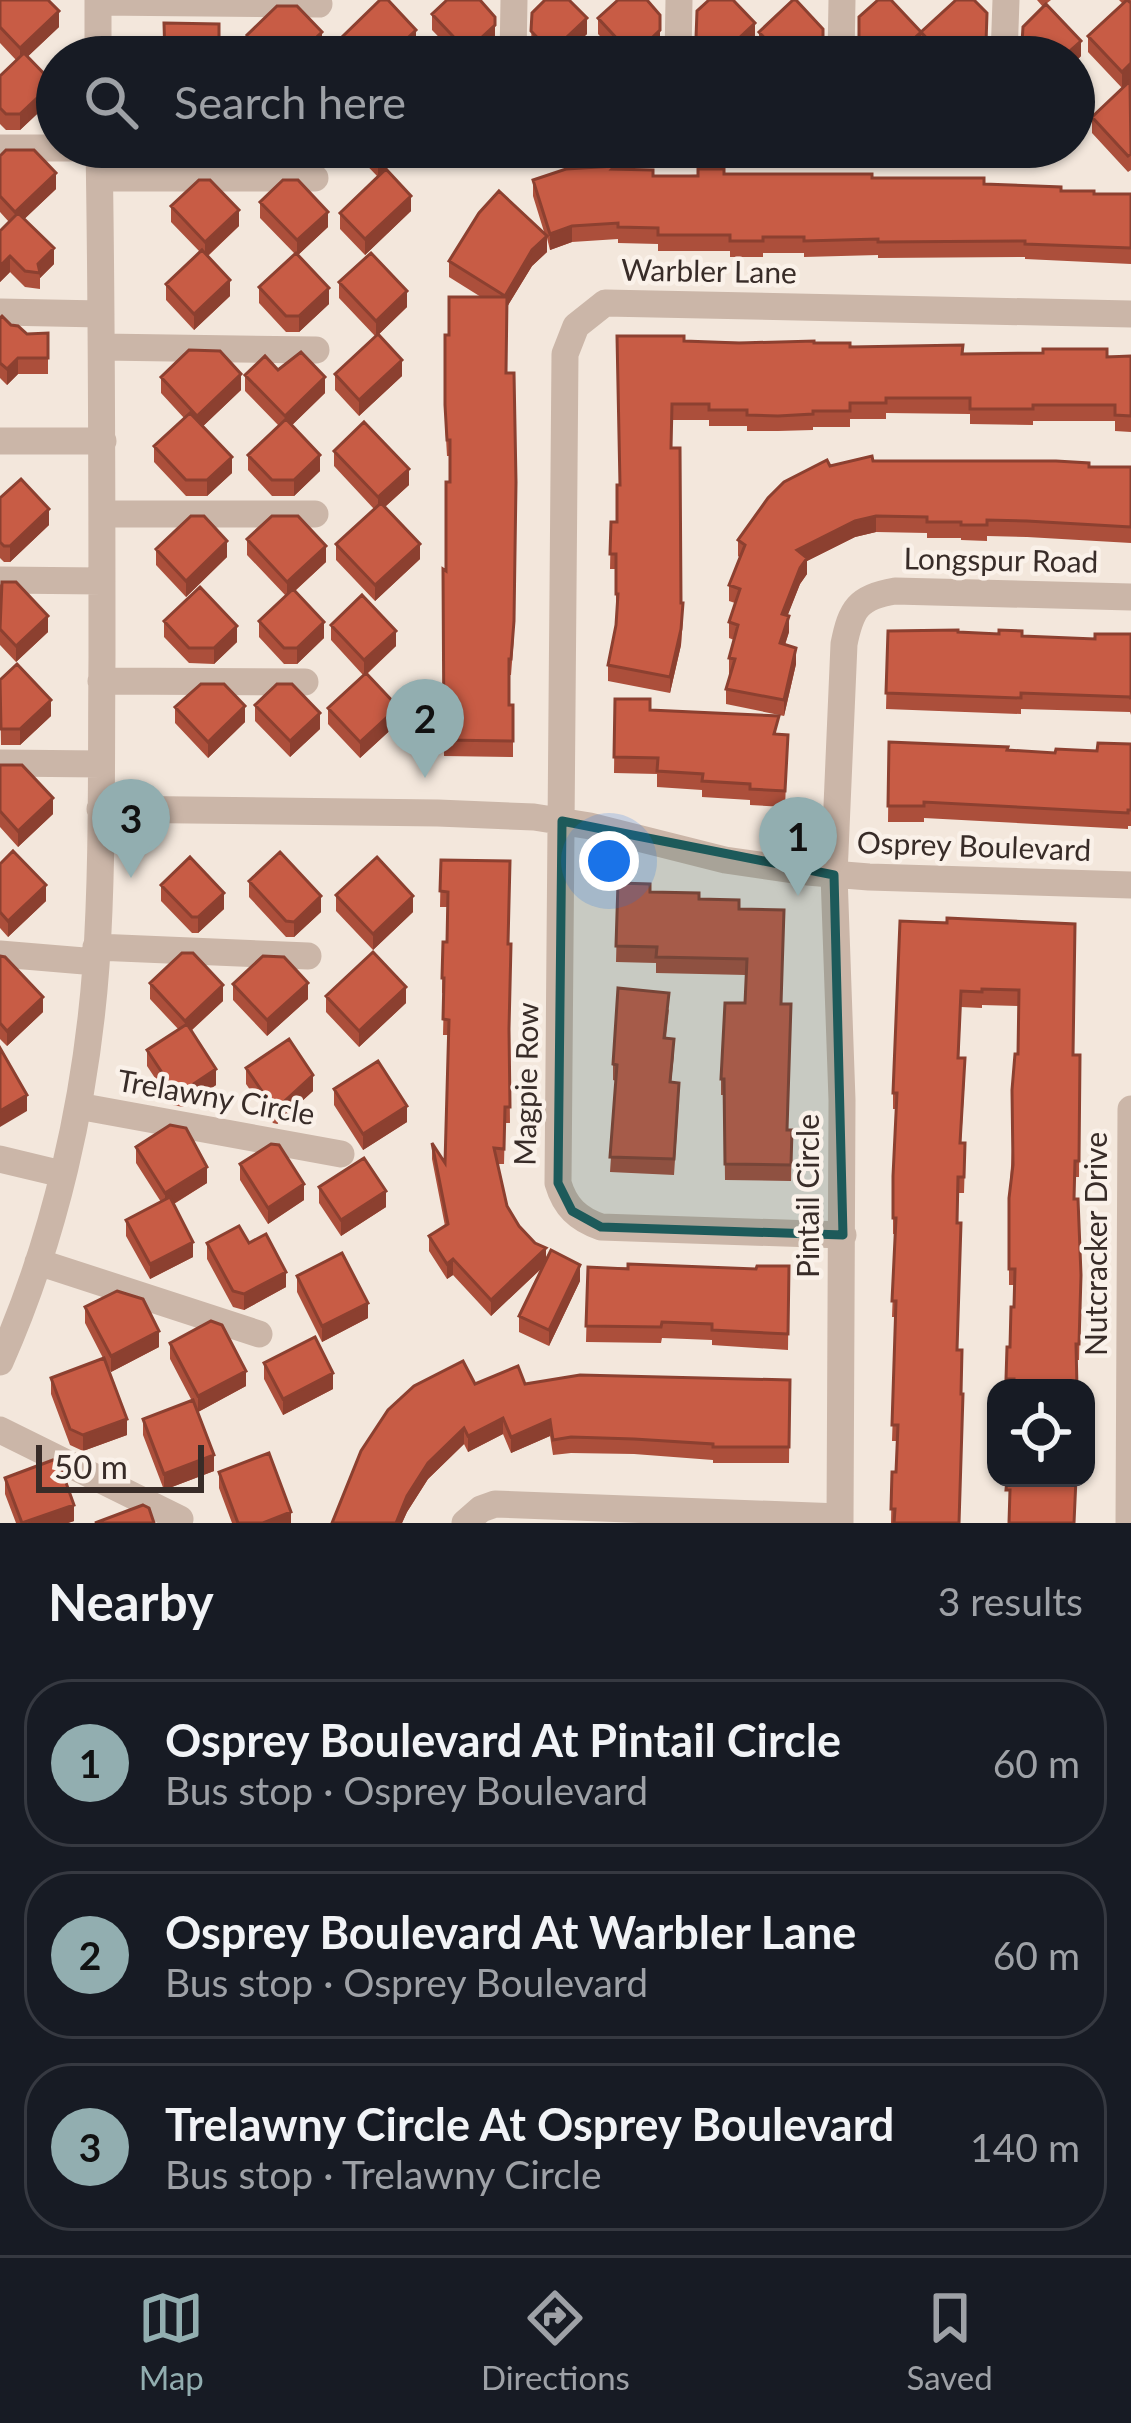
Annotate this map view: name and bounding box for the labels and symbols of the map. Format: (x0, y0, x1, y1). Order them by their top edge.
street label: Warbler Lane (621, 250, 797, 290)
street label: Longspur Road (903, 539, 1099, 579)
pin: 2 (386, 679, 464, 778)
pin: 3 (92, 779, 170, 878)
pin: 1 (759, 797, 837, 896)
street label: Osprey Boulevard (856, 823, 1092, 867)
your location (579, 831, 639, 891)
street label: Magpie Row (506, 1001, 544, 1166)
street label: Trelawny Circle (115, 1061, 318, 1131)
street label: Pintail Circle (789, 1114, 825, 1278)
street label: Nutcracker Drive (1077, 1132, 1113, 1356)
scale bar (36, 1439, 204, 1492)

